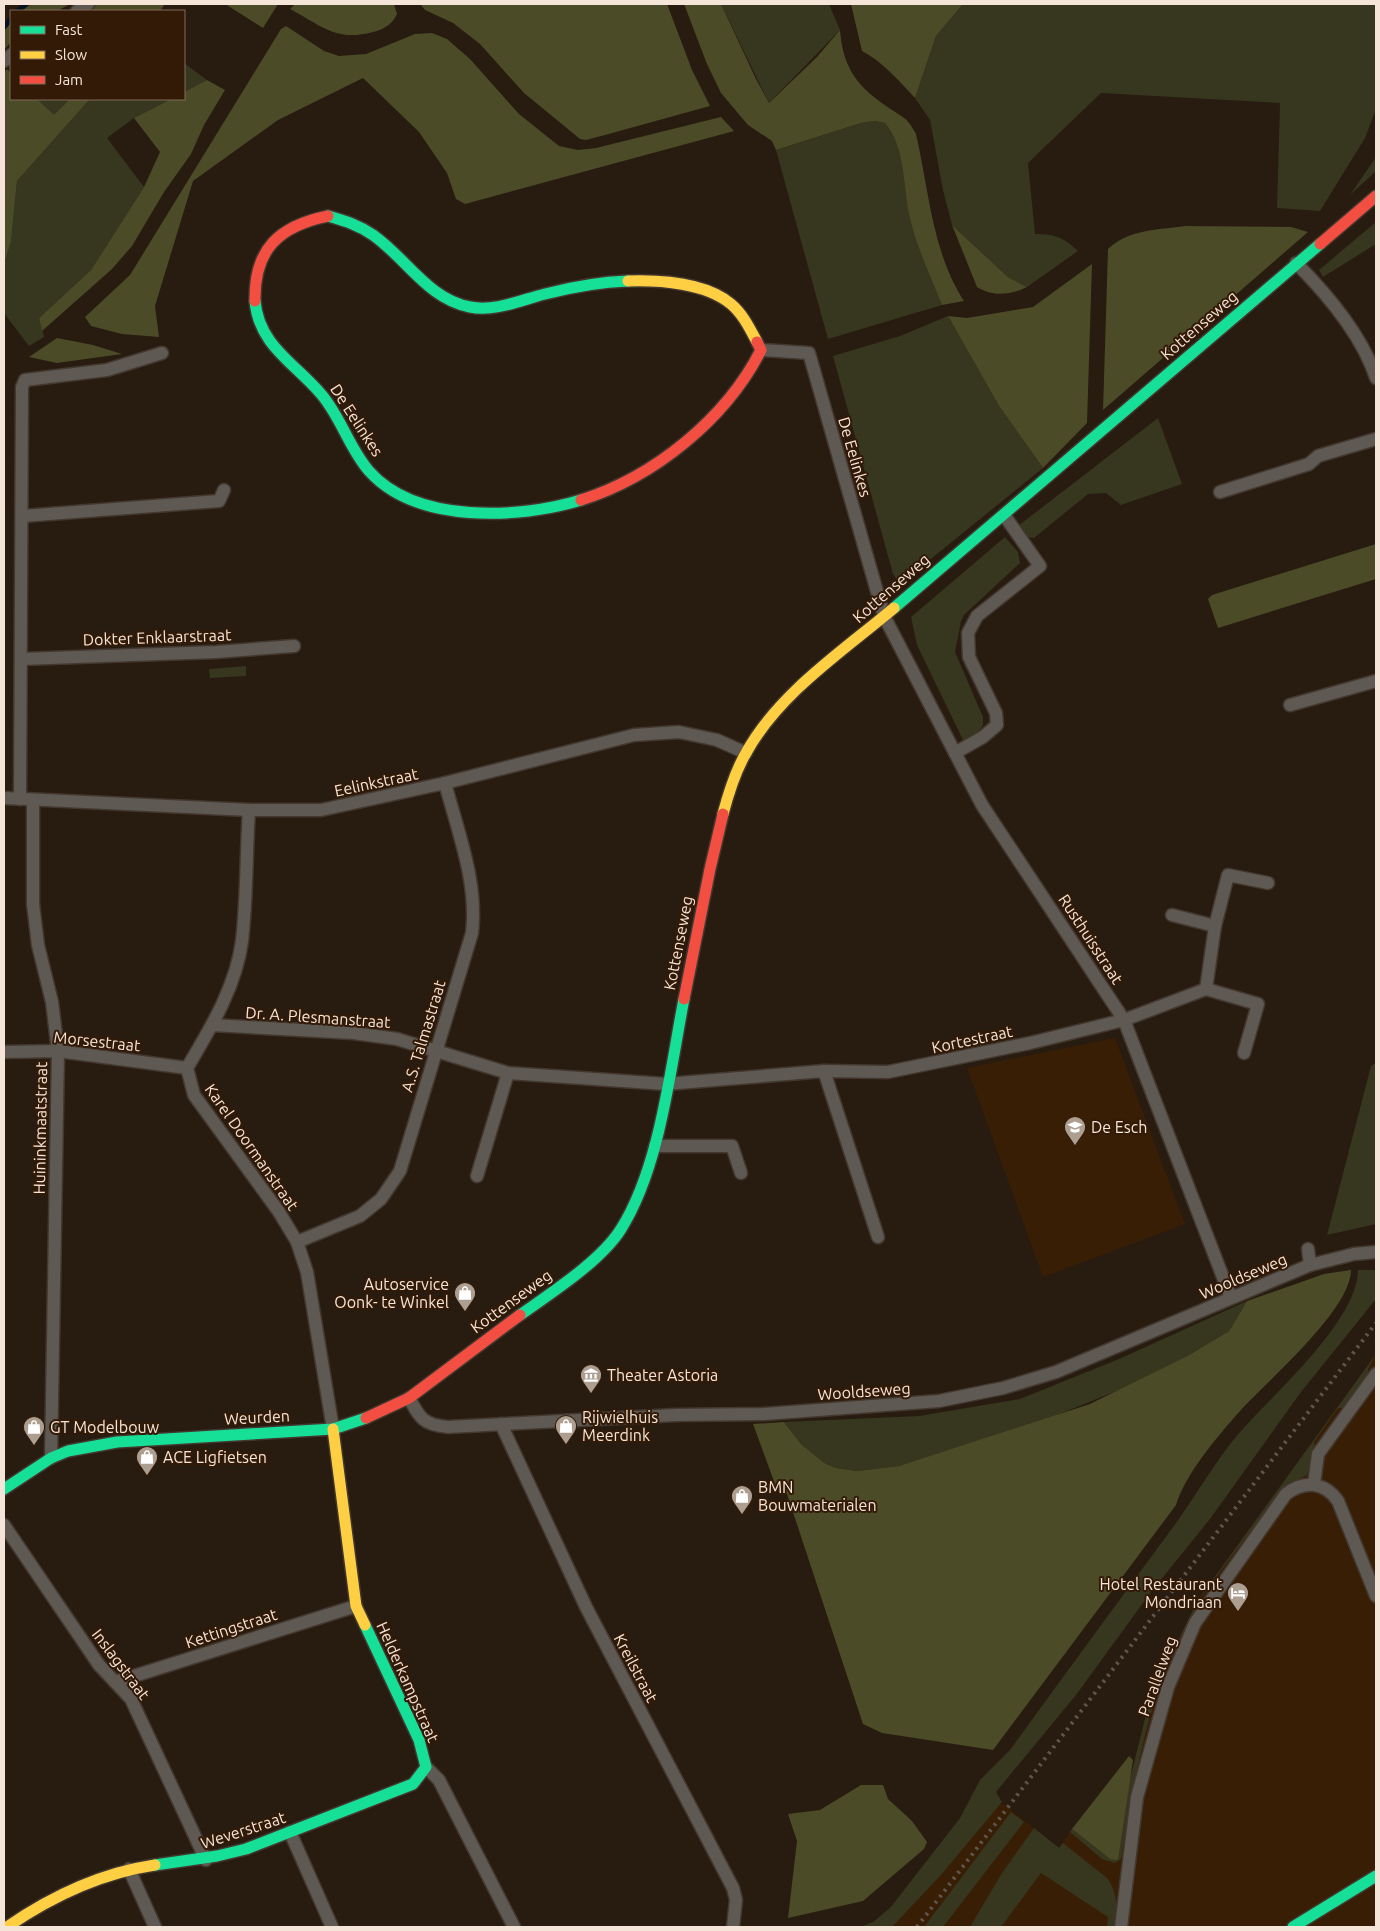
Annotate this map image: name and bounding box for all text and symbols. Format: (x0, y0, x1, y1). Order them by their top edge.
legend (10, 10, 185, 100)
text: Fast (55, 21, 83, 38)
text: Slow (55, 46, 88, 63)
text: Jam (55, 71, 83, 88)
street label: Kottenseweg (1157, 287, 1241, 363)
street label: De Eelinkes (327, 381, 387, 459)
street label: De Eelinkes (835, 415, 875, 499)
street label: Kottenseweg (849, 550, 933, 626)
street label: Dokter Enklaarstraat (82, 625, 232, 649)
street label: Eelinkstraat (333, 764, 420, 800)
street label: Rusthuisstraat (1055, 891, 1127, 988)
street label: Kottenseweg (660, 894, 696, 992)
street label: A.S. Talmastraat (397, 977, 449, 1094)
street label: Dr. A. Plesmanstraat (245, 1003, 392, 1031)
street label: Kortestraat (930, 1022, 1015, 1056)
street label: Morsestraat (53, 1027, 142, 1055)
street label: Huininkmaatstraat (30, 1061, 50, 1195)
street label: Karel Doormanstraat (202, 1080, 303, 1214)
school or university icon: De Esch (1063, 1115, 1087, 1146)
place label: De Esch (1091, 1118, 1147, 1136)
street label: Wooldseweg (1197, 1250, 1289, 1302)
street label: Kottenseweg (467, 1266, 555, 1336)
place label: Autoservice Oonk- te Winkel (334, 1275, 449, 1311)
shop icon: Autoservice Oonk- te Winkel (453, 1281, 477, 1312)
museum icon: Theater Astoria (579, 1363, 603, 1394)
place label: Theater Astoria (607, 1366, 718, 1384)
street label: Wooldseweg (817, 1379, 911, 1403)
street label: Weurden (224, 1406, 290, 1428)
place label: Rijwielhuis Meerdink (582, 1408, 658, 1444)
shop icon: Rijwielhuis Meerdink (554, 1414, 578, 1445)
shop icon: GT Modelbouw (22, 1415, 46, 1446)
place label: GT Modelbouw (50, 1418, 160, 1436)
shop icon: ACE Ligfietsen (135, 1445, 159, 1476)
place label: ACE Ligfietsen (163, 1448, 267, 1466)
place label: BMN Bouwmaterialen (758, 1478, 877, 1514)
shop icon: BMN Bouwmaterialen (730, 1484, 754, 1515)
place label: Hotel Restaurant Mondriaan (1100, 1575, 1223, 1611)
hotel icon: Hotel Restaurant Mondriaan (1226, 1581, 1250, 1612)
street label: Kettingstraat (183, 1605, 280, 1651)
street label: Helderkampstraat (373, 1619, 443, 1746)
street label: Inslagstraat (89, 1625, 154, 1703)
street label: Kreilstraat (611, 1631, 662, 1706)
street label: Parallelweg (1134, 1634, 1180, 1718)
street label: Weverstraat (198, 1808, 288, 1852)

